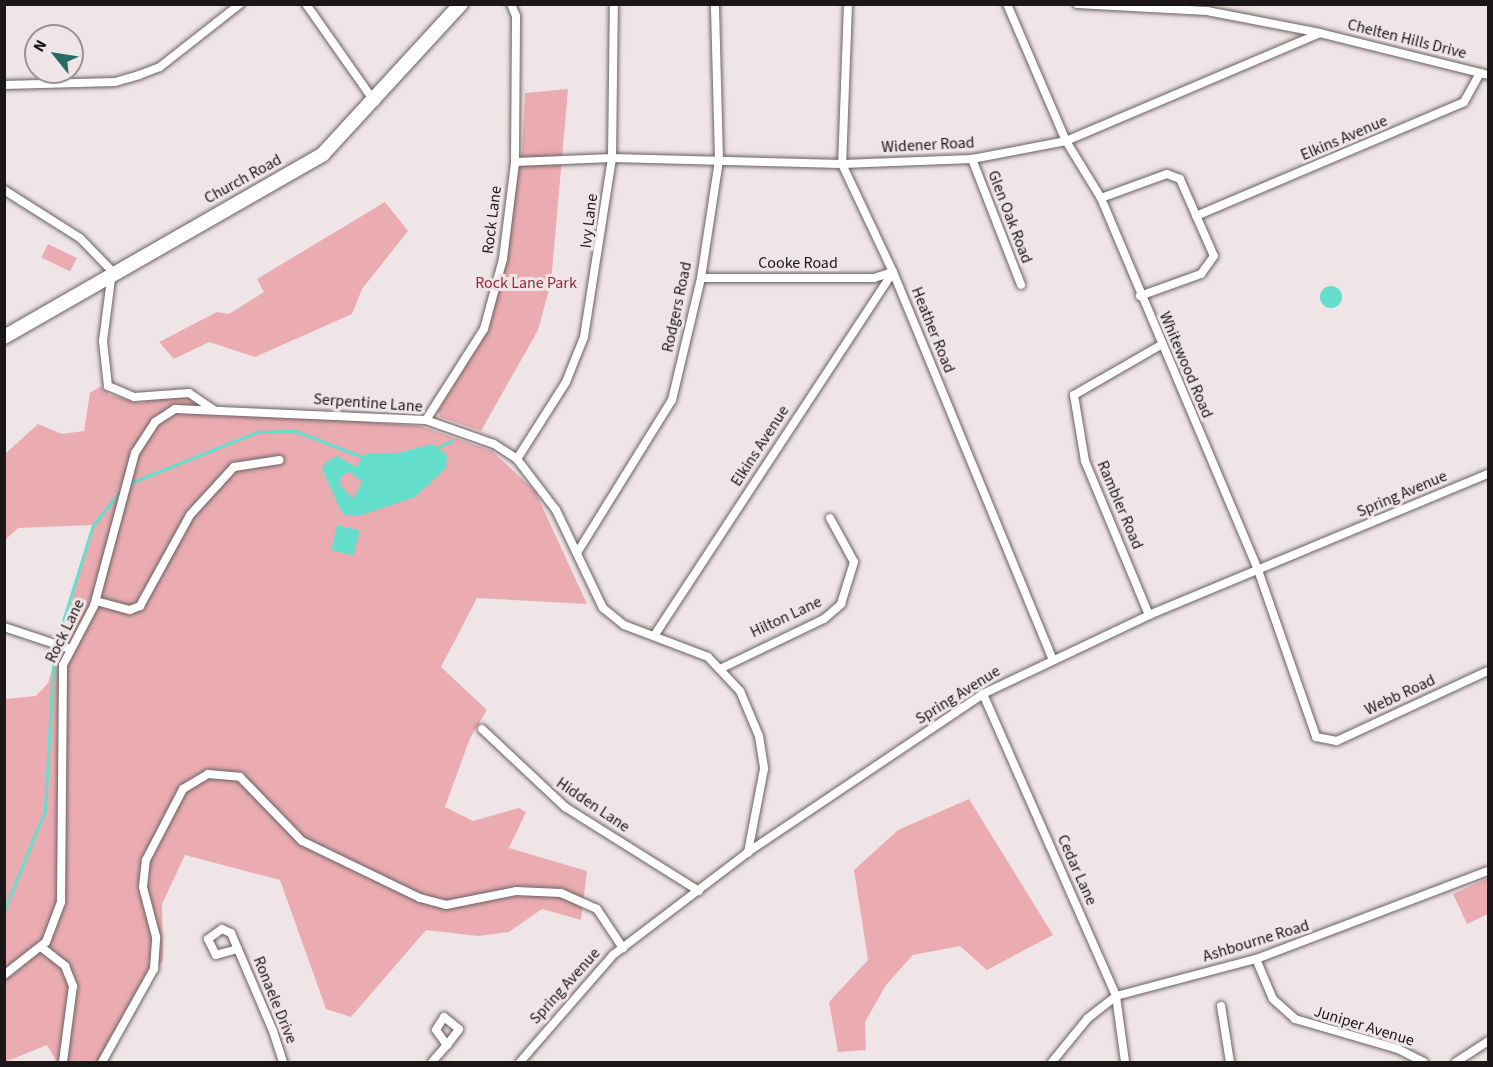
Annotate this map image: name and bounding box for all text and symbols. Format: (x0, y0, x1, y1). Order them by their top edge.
street label: Chelten Hills Drive (1345, 15, 1469, 63)
north arrow (24, 24, 84, 84)
text: N (28, 36, 52, 56)
street label: Elkins Avenue (1298, 111, 1390, 165)
street label: Widener Road (881, 133, 975, 157)
street label: Church Road (201, 150, 285, 208)
street label: Glen Oak Road (983, 168, 1037, 266)
street label: Rock Lane (478, 185, 506, 255)
street label: Ivy Lane (576, 193, 602, 249)
street label: Cooke Road (758, 253, 838, 273)
street label: Rodgers Road (658, 260, 696, 354)
park label: Rock Lane Park (475, 273, 577, 293)
street label: Heather Road (907, 284, 959, 376)
street label: Whitewood Road (1155, 309, 1217, 421)
street label: Serpentine Lane (313, 390, 423, 416)
street label: Elkins Avenue (727, 402, 793, 490)
street label: Rambler Road (1093, 458, 1147, 552)
street label: Spring Avenue (1354, 466, 1450, 522)
street label: Hilton Lane (747, 592, 825, 642)
street label: Rock Lane (41, 596, 89, 666)
street label: Spring Avenue (912, 661, 1004, 729)
street label: Webb Road (1362, 670, 1438, 720)
street label: Hidden Lane (553, 773, 633, 837)
street label: Cedar Lane (1053, 832, 1101, 908)
street label: Ashbourne Road (1200, 916, 1312, 966)
street label: Spring Avenue (526, 944, 604, 1028)
street label: Ronaele Drive (249, 954, 301, 1046)
street label: Juniper Avenue (1311, 1002, 1417, 1050)

